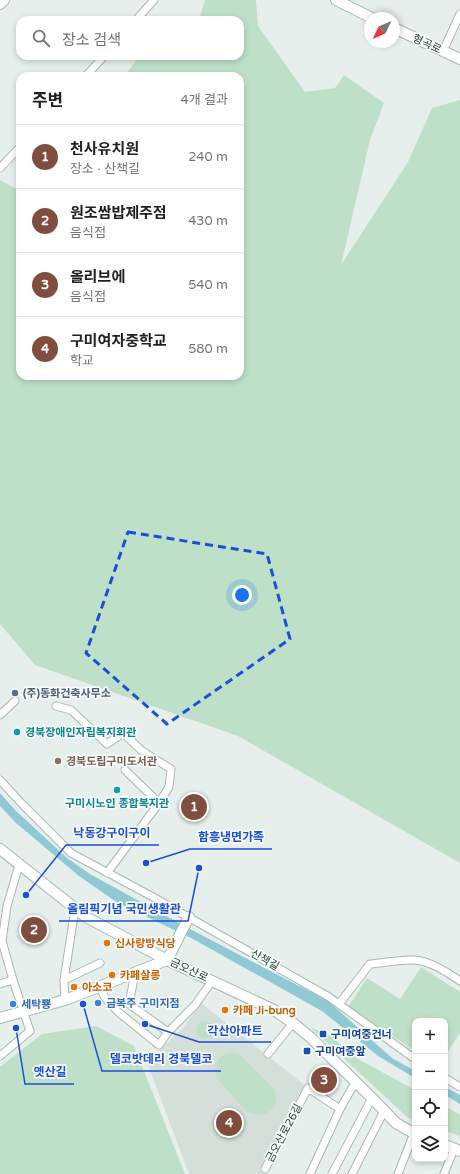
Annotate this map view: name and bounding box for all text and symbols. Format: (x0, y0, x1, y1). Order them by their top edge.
north arrow (364, 12, 400, 48)
search box (16, 16, 244, 60)
icon: search (30, 27, 52, 49)
text: 장소 검색 (62, 31, 121, 49)
street label: 형곡로 (410, 32, 444, 56)
text: 주변 (32, 90, 63, 111)
text: 4개 결과 (181, 92, 228, 108)
text: 천사유치원 (70, 140, 139, 158)
text: 1 (41, 149, 49, 165)
text: 240 m (188, 149, 228, 165)
text: 장소 · 산책길 (70, 161, 140, 177)
text: 원조쌈밥제주점 (70, 204, 167, 222)
text: 2 (41, 213, 49, 229)
text: 430 m (188, 213, 228, 229)
text: 음식점 (70, 225, 106, 241)
text: 올리브에 (70, 268, 125, 286)
text: 3 (41, 277, 49, 293)
text: 540 m (188, 277, 228, 293)
text: 음식점 (70, 289, 106, 305)
text: 구미여자중학교 (70, 332, 167, 350)
text: 4 (41, 341, 49, 357)
text: 580 m (188, 341, 228, 357)
text: 학교 (70, 353, 94, 369)
your location (232, 585, 252, 605)
place label: (주)동화건축사무소 (23, 687, 111, 700)
marker: (주)동화건축사무소 (10, 688, 20, 698)
place label: 경북장애인자립복지회관 (25, 726, 136, 739)
marker: 경북장애인자립복지회관 (12, 727, 22, 737)
place label: 경북도립구미도서관 (66, 755, 157, 768)
marker: 경북도립구미도서관 (53, 756, 63, 766)
marker: 구미시노인 종합복지관 (112, 785, 122, 795)
pin: 1 (181, 792, 207, 822)
place label: 구미시노인 종합복지관 (65, 797, 169, 810)
callout: 낙동강구이구이 (66, 821, 159, 845)
callout: 함흥냉면가족 (190, 825, 272, 849)
text: 낙동강구이구이 (73, 826, 151, 840)
text: 함흥냉면가족 (198, 830, 264, 844)
callout: 올림픽기념 국민생활관 (59, 897, 188, 921)
text: 올림픽기념 국민생활관 (67, 902, 181, 916)
pin: 2 (21, 915, 47, 945)
place label: 신사랑방식당 (115, 937, 176, 950)
marker: 신사랑방식당 (102, 938, 112, 948)
street label: 산책길 (249, 947, 281, 973)
street label: 금오산로 (168, 956, 210, 984)
place label: 카페살롱 (120, 969, 160, 982)
marker: 카페살롱 (107, 970, 117, 980)
place label: 아소코 (82, 981, 112, 994)
marker: 아소코 (69, 982, 79, 992)
place label: 금복주 구미지점 (106, 997, 180, 1010)
place label: 세탁뿅 (21, 998, 51, 1011)
marker: 금복주 구미지점 (93, 998, 103, 1008)
marker: 세탁뿅 (8, 999, 18, 1009)
place label: 카페 Ji-bung (233, 1004, 296, 1018)
marker: 카페 Ji-bung (220, 1005, 230, 1015)
callout: 각산아파트 (199, 1018, 271, 1042)
map controls (412, 1018, 448, 1162)
button: + (412, 1018, 448, 1054)
text: 각산아파트 (207, 1024, 263, 1038)
place label: 구미여중건너 (331, 1028, 392, 1041)
marker: 구미여중건너 (318, 1029, 328, 1039)
place label: 구미여중앞 (315, 1045, 366, 1058)
marker: 구미여중앞 (302, 1046, 312, 1056)
callout: 델코밧데리 경북델코 (102, 1047, 221, 1071)
text: 델코밧데리 경북델코 (110, 1052, 212, 1066)
button: − (412, 1054, 448, 1090)
callout: 옛산길 (25, 1060, 74, 1084)
text: 옛산길 (33, 1065, 67, 1079)
pin: 3 (311, 1065, 337, 1095)
button: locate (412, 1090, 448, 1126)
street label: 금오산로26길 (263, 1102, 305, 1164)
pin: 4 (216, 1108, 242, 1138)
button: layers (412, 1126, 448, 1162)

